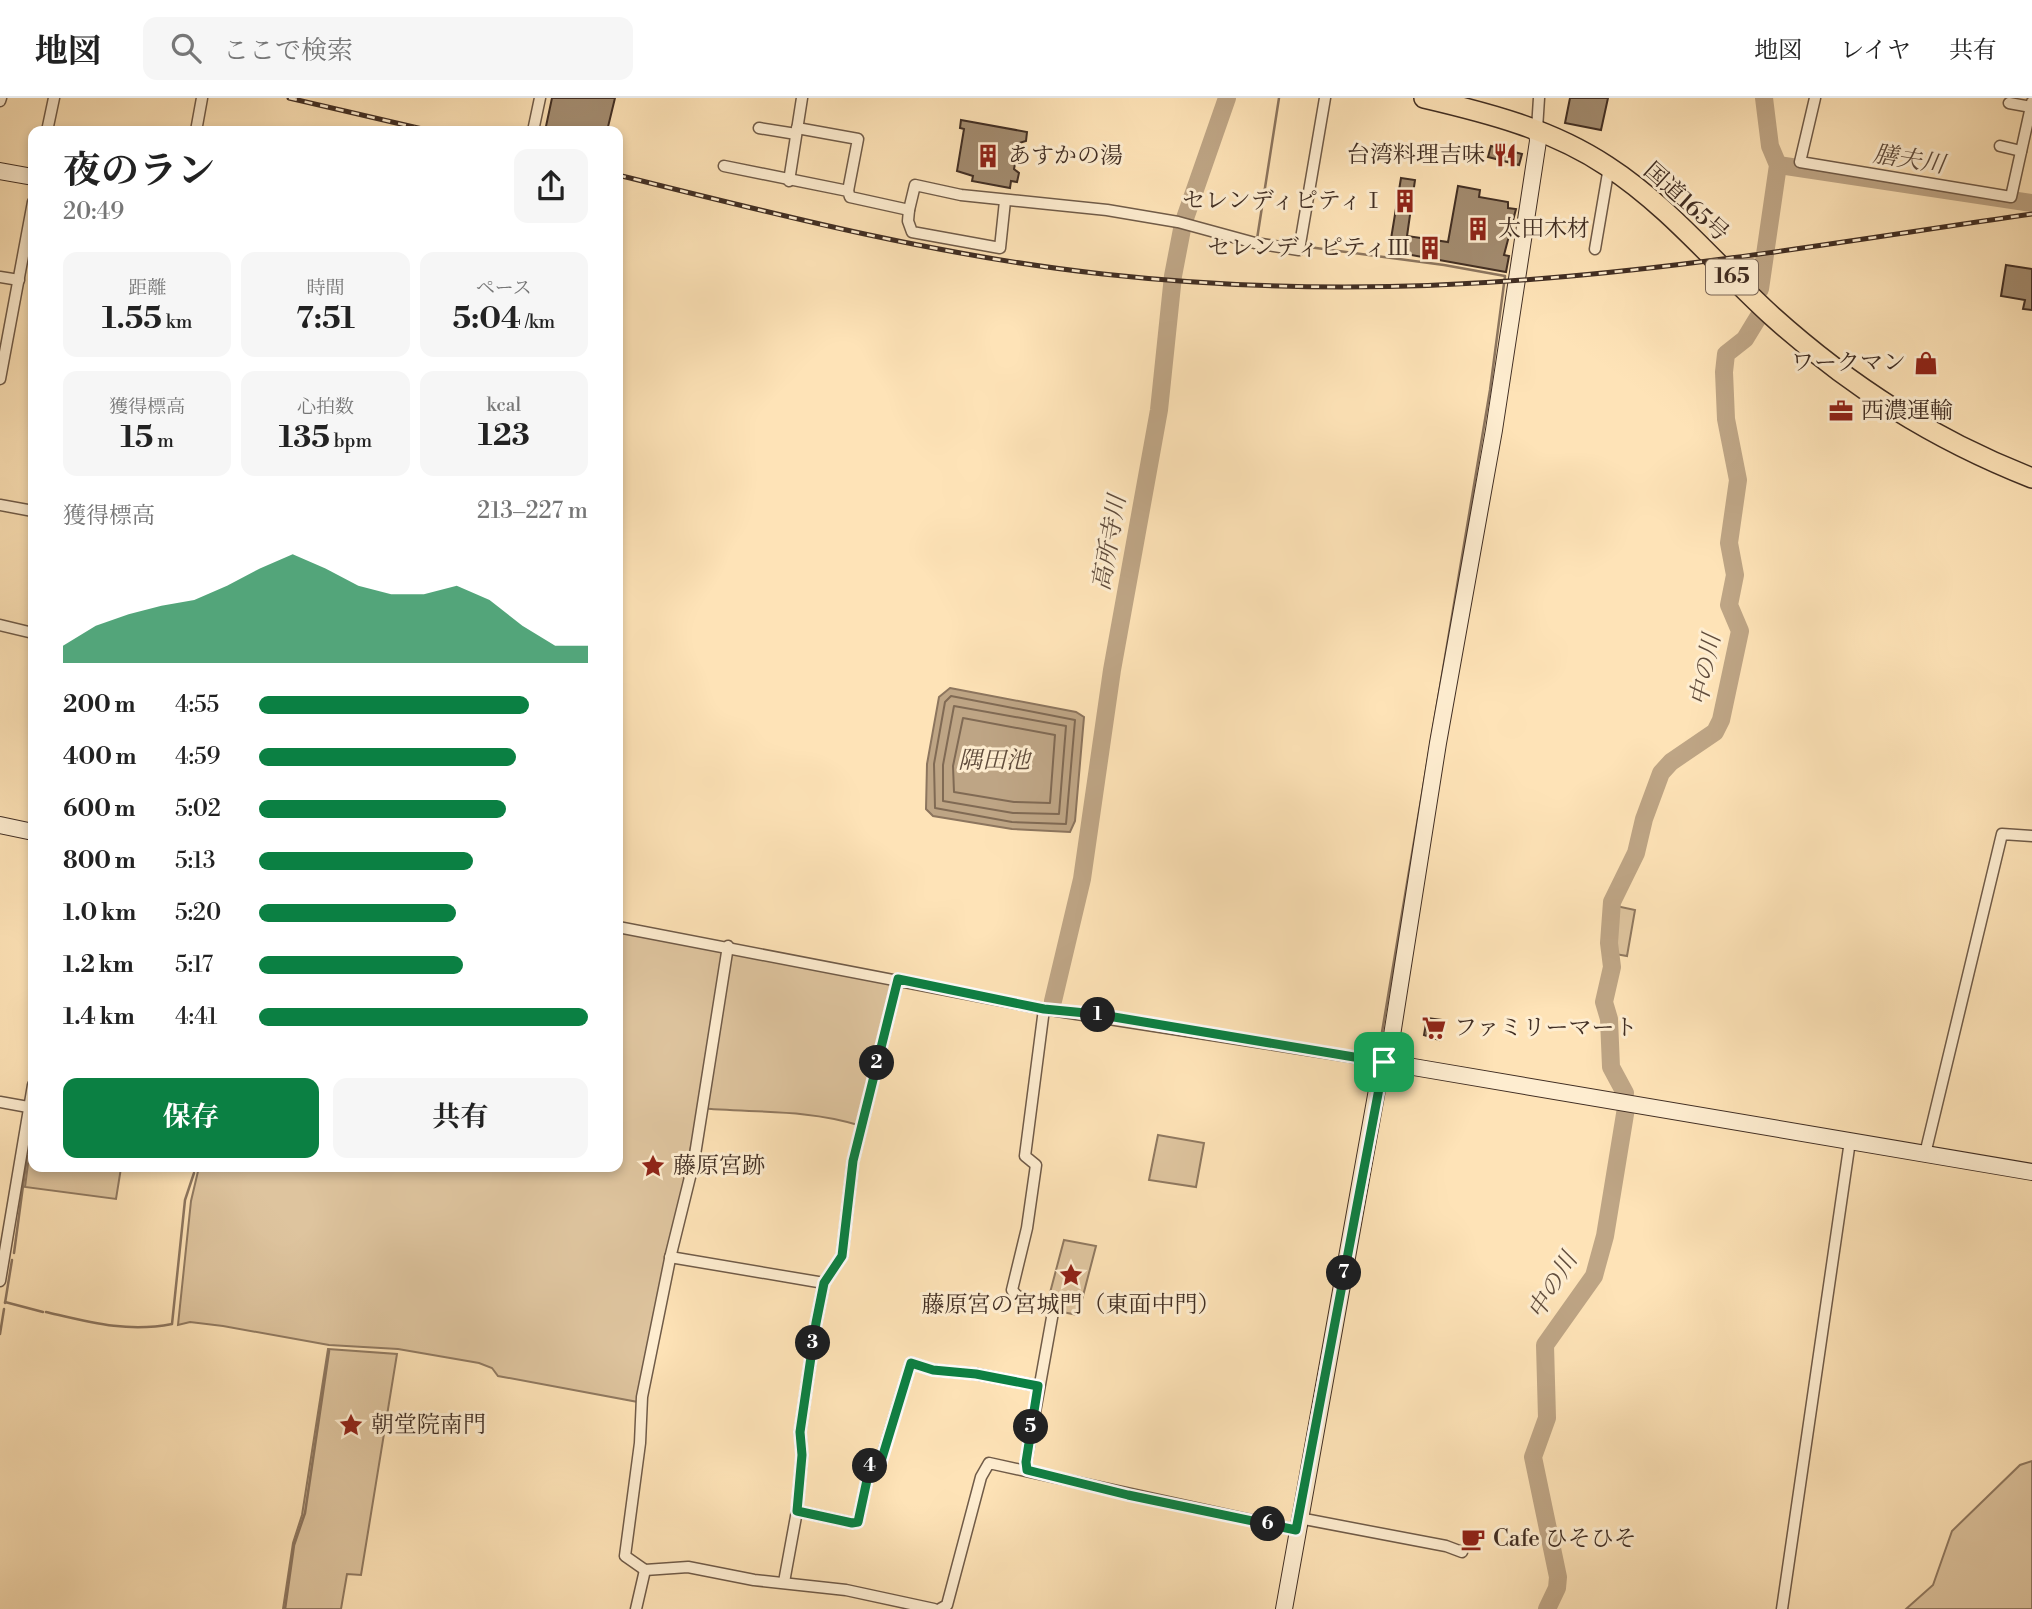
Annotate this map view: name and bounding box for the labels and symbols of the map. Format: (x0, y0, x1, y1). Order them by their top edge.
water label: 膳夫川 (1871, 140, 1950, 181)
place label: 台湾料理吉味 (1347, 141, 1485, 169)
restaurant icon: 台湾料理吉味 (1491, 141, 1519, 169)
building icon: あすかの湯 (974, 142, 1002, 170)
place label: あすかの湯 (1008, 142, 1123, 170)
street label: 国道165号 (1638, 157, 1734, 247)
place label: セレンディピティⅠ (1182, 187, 1385, 215)
building icon: セレンディピティⅠ (1391, 187, 1419, 215)
building icon: 太田木材 (1464, 215, 1492, 243)
place label: 太田木材 (1498, 215, 1590, 243)
place label: セレンディピティⅢ (1207, 234, 1410, 262)
building icon: セレンディピティⅢ (1416, 234, 1444, 262)
road number: 165 (1706, 260, 1758, 294)
place label: ワークマン (1791, 349, 1906, 377)
shop icon: ワークマン (1912, 349, 1940, 377)
office icon: 西濃運輸 (1827, 397, 1855, 425)
place label: 西濃運輸 (1861, 397, 1953, 425)
water label: 高所寺川 (1087, 490, 1134, 593)
water label: 中の川 (1684, 629, 1728, 708)
water label: 隅田池 (958, 746, 1033, 776)
pin: 1 (1080, 998, 1116, 1032)
supermarket icon: ファミリーマート (1420, 1014, 1448, 1042)
place label: ファミリーマート (1454, 1014, 1638, 1042)
pin (1354, 1032, 1414, 1092)
pin: 2 (860, 1046, 894, 1080)
place icon: 藤原宮跡 (639, 1152, 667, 1180)
place label: 藤原宮跡 (673, 1152, 765, 1180)
water label: 中の川 (1522, 1245, 1586, 1325)
pin: 7 (1326, 1256, 1362, 1290)
place icon: 藤原宮の宮城門（東面中門） (1057, 1261, 1085, 1289)
place label: 藤原宮の宮城門（東面中門） (922, 1291, 1221, 1319)
pin: 3 (796, 1326, 830, 1360)
pin: 5 (1014, 1410, 1048, 1444)
place icon: 朝堂院南門 (337, 1411, 365, 1439)
place label: 朝堂院南門 (371, 1411, 486, 1439)
pin: 4 (852, 1448, 888, 1484)
pin: 6 (1250, 1506, 1286, 1542)
cafe icon: Cafe ひそひそ (1459, 1525, 1487, 1553)
place label: Cafe ひそひそ (1493, 1525, 1637, 1553)

